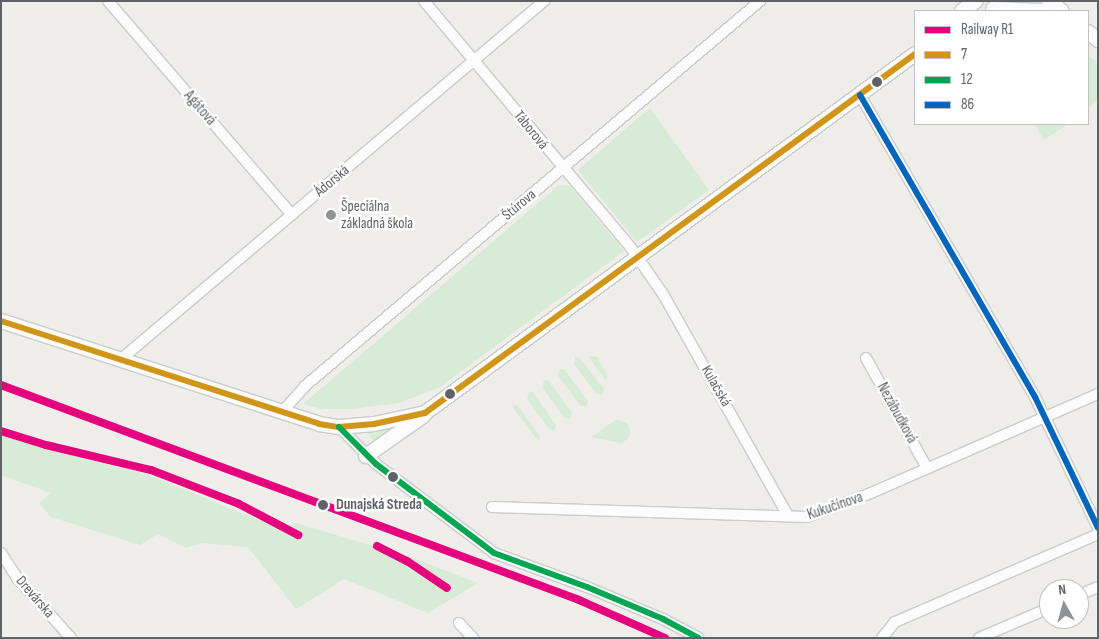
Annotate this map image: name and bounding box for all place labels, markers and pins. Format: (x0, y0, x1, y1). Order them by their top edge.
unlabelled marker (872, 77, 882, 87)
place label: Špeciálna základná škola (341, 197, 413, 232)
marker: Špeciálna základná škola (325, 209, 337, 221)
unlabelled marker (445, 389, 455, 399)
unlabelled marker (388, 472, 398, 482)
marker: Dunajská Streda (314, 496, 332, 514)
place label: Dunajská Streda (336, 496, 422, 514)

